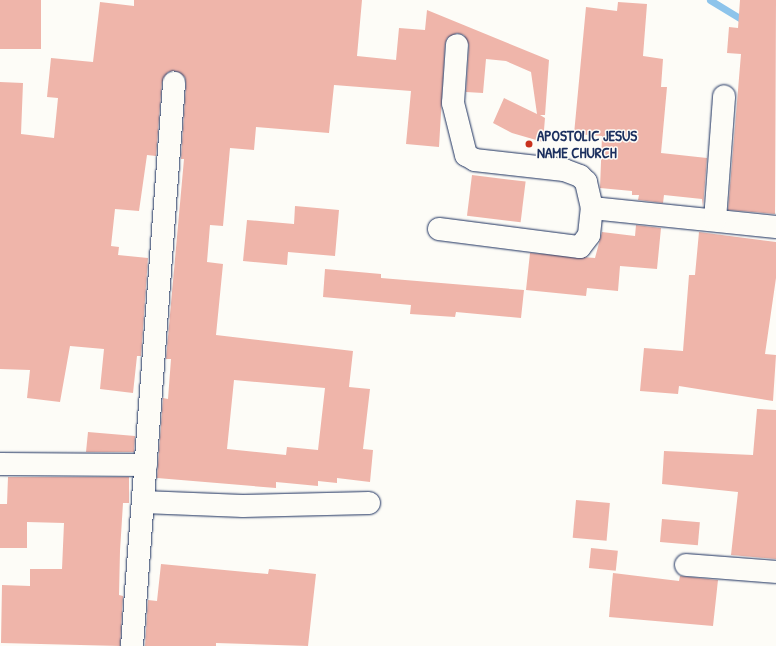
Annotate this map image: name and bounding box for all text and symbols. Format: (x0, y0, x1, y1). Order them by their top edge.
place label: APOSTOLIC JESUS NAME CHURCH (537, 126, 637, 161)
marker: APOSTOLIC JESUS NAME CHURCH (524, 139, 534, 149)

